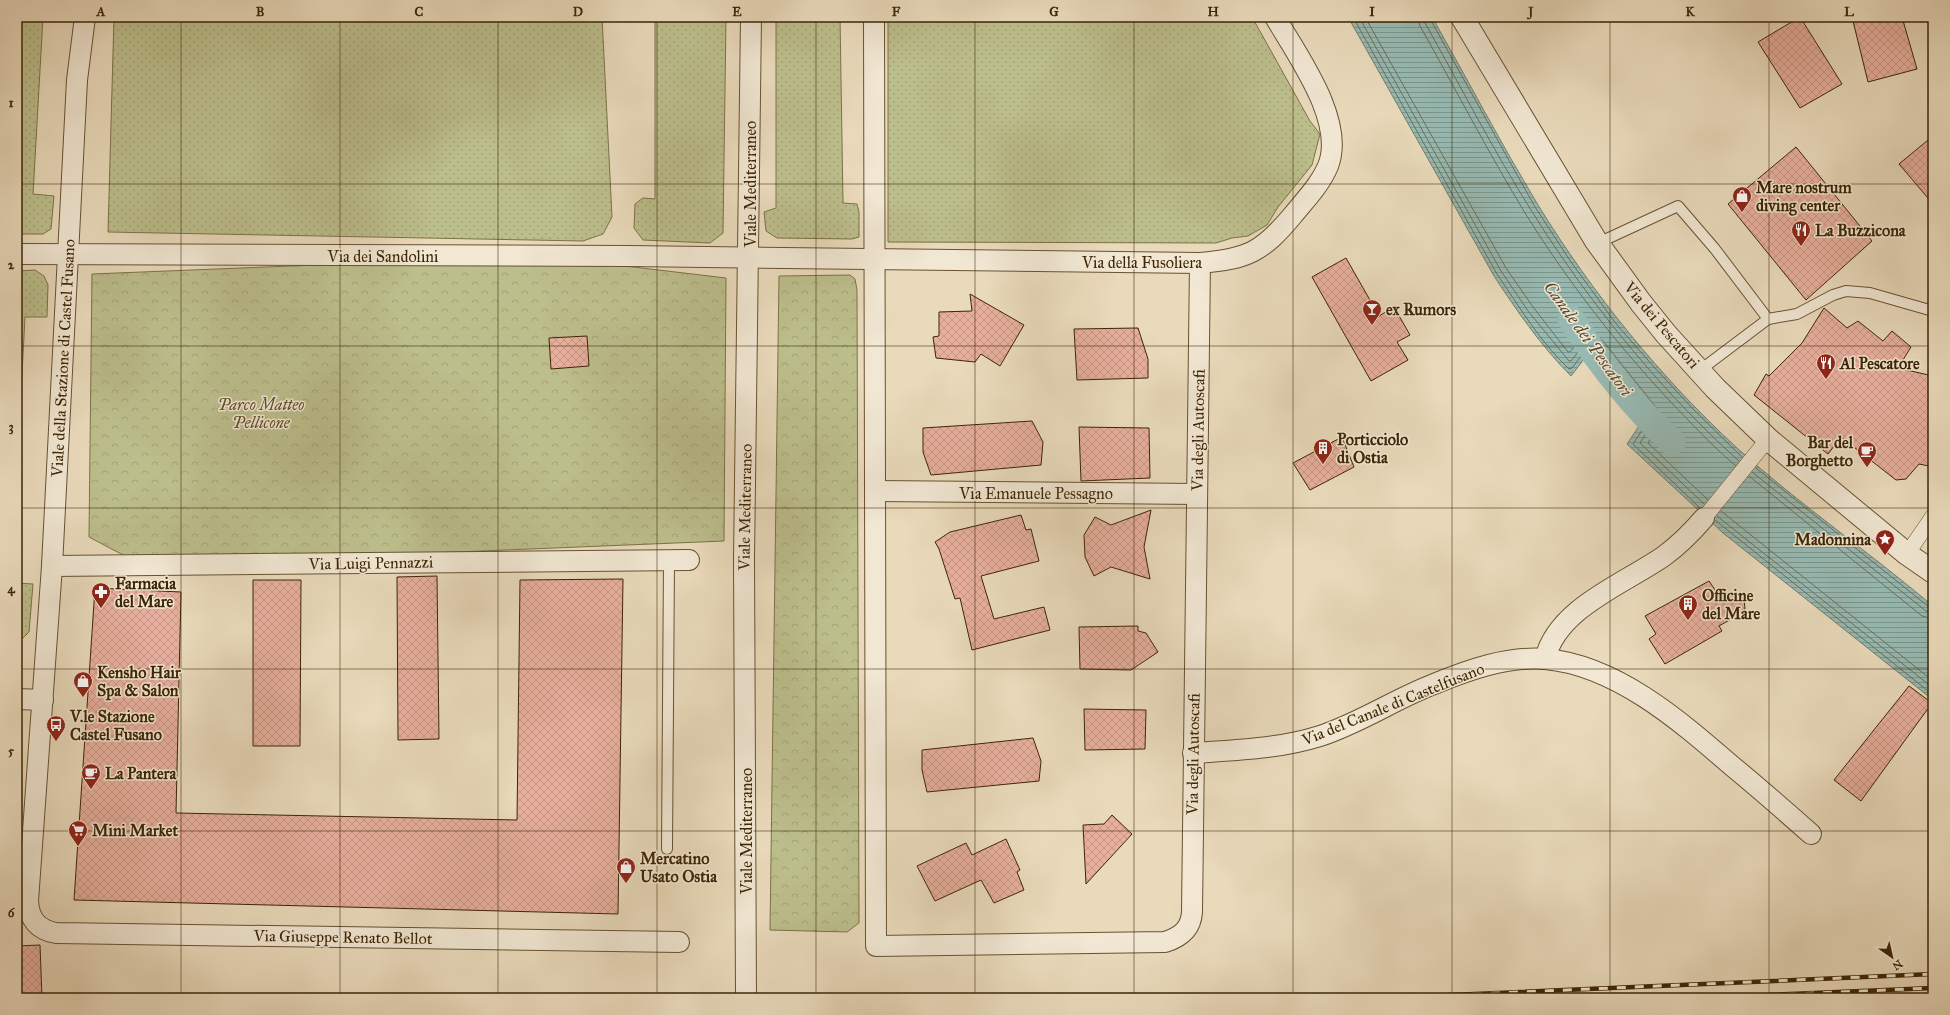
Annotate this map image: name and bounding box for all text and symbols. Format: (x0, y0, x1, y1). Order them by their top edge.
text: A (96, 4, 106, 20)
text: B (256, 4, 265, 20)
text: C (415, 4, 424, 20)
text: D (573, 4, 583, 20)
text: E (732, 4, 742, 20)
text: F (892, 4, 901, 20)
text: G (1049, 4, 1059, 20)
text: H (1207, 4, 1219, 20)
text: I (1369, 4, 1375, 20)
text: J (1526, 4, 1534, 20)
text: K (1685, 4, 1695, 20)
text: L (1844, 4, 1854, 20)
text: 1 (8, 95, 14, 111)
street label: Viale Mediterraneo (741, 121, 760, 248)
place label: Mare nostrum diving center (1756, 178, 1852, 216)
shop icon: Mare nostrum diving center (1731, 185, 1753, 213)
restaurant icon: La Buzzicona (1790, 219, 1812, 247)
place label: La Buzzicona (1815, 221, 1907, 240)
street label: Viale della Stazione di Castel Fusano (47, 239, 79, 478)
street label: Via dei Sandolini (327, 247, 439, 266)
street label: Via della Fusoliera (1081, 253, 1202, 272)
text: 2 (8, 257, 15, 273)
water label: Canale dei Pescatori (1539, 277, 1637, 401)
street label: Via dei Pescatori (1620, 277, 1704, 373)
bar icon: ex Rumors (1361, 298, 1383, 326)
place label: ex Rumors (1386, 300, 1456, 319)
restaurant icon: Al Pescatore (1815, 352, 1837, 380)
place label: Al Pescatore (1839, 354, 1920, 373)
street label: Via degli Autoscafi (1187, 368, 1210, 492)
park label: Parco Matteo Pellicone (218, 395, 304, 432)
text: 3 (8, 419, 14, 435)
place label: Porticciolo di Ostia (1337, 430, 1408, 467)
place label: Bar del Borghetto (1786, 433, 1854, 471)
building icon: Porticciolo di Ostia (1312, 437, 1334, 465)
cafe icon: Bar del Borghetto (1856, 440, 1878, 468)
street label: Viale Mediterraneo (734, 444, 756, 571)
street label: Via Emanuele Pessagno (958, 484, 1113, 504)
place icon: Madonnina (1874, 528, 1896, 556)
place label: Madonnina (1794, 530, 1872, 549)
street label: Via Luigi Pennazzi (308, 552, 434, 575)
place label: Farmacia del Mare (115, 574, 177, 611)
text: 4 (7, 581, 15, 597)
pharmacy icon: Farmacia del Mare (90, 581, 112, 609)
place label: Officine del Mare (1702, 586, 1761, 623)
building icon: Officine del Mare (1677, 593, 1699, 621)
street label: Via del Canale di Castelfusano (1298, 659, 1487, 750)
place label: Kensho Hair Spa & Salon (97, 663, 182, 701)
shop icon: Kensho Hair Spa & Salon (72, 670, 94, 698)
street label: Via degli Autoscafi (1182, 692, 1205, 816)
place label: V.le Stazione Castel Fusano (69, 707, 162, 744)
bus stop icon: V.le Stazione Castel Fusano (45, 714, 67, 742)
text: 5 (8, 743, 15, 759)
cafe icon: La Pantera (80, 762, 102, 790)
place label: La Pantera (105, 764, 178, 783)
street label: Viale Mediterraneo (737, 768, 756, 895)
supermarket icon: Mini Market (67, 819, 89, 847)
place label: Mini Market (92, 821, 178, 840)
place label: Mercatino Usato Ostia (640, 849, 718, 886)
shop icon: Mercatino Usato Ostia (615, 856, 637, 884)
text: 6 (8, 905, 16, 921)
street label: Via Giuseppe Renato Bellot (252, 926, 433, 948)
north arrow (1872, 937, 1912, 977)
text: N (1889, 957, 1905, 973)

